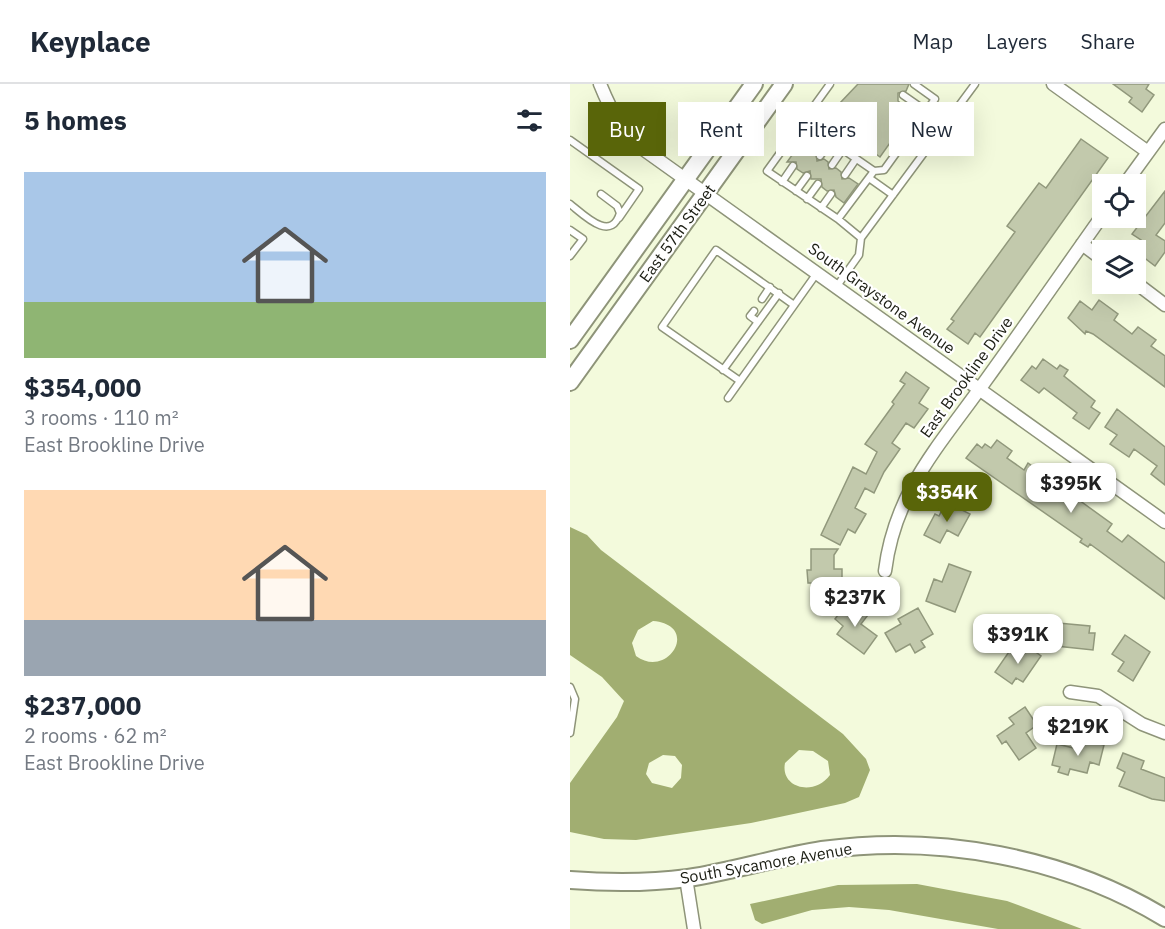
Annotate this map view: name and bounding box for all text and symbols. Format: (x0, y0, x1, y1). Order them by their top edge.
text: Keyplace (30, 23, 151, 60)
text: Map (913, 27, 953, 55)
text: Layers (986, 27, 1048, 55)
text: Share (1081, 27, 1135, 55)
chip: Buy (588, 102, 666, 156)
chip: Rent (678, 102, 764, 156)
chip: Filters (776, 102, 877, 156)
chip: New (889, 102, 974, 156)
text: 5 homes (24, 103, 127, 137)
icon: filters (513, 104, 546, 137)
map controls (1092, 174, 1146, 294)
button: locate (1092, 174, 1146, 228)
street label: East 57th Street (635, 180, 719, 286)
icon: home (231, 211, 339, 319)
street label: South Graystone Avenue (805, 238, 959, 358)
button: layers (1092, 240, 1146, 294)
street label: East Brookline Drive (915, 312, 1017, 441)
text: $354,000 (24, 370, 141, 404)
text: 3 rooms · 110 m² (24, 404, 179, 431)
text: East Brookline Drive (24, 431, 205, 458)
pin: $395K (1029, 463, 1113, 514)
text: $395K (1040, 469, 1102, 496)
pin: $354K (905, 472, 989, 523)
text: $354K (916, 478, 978, 505)
icon: home (231, 529, 339, 637)
pin: $237K (813, 577, 897, 628)
text: $237K (824, 583, 886, 610)
pin: $391K (976, 614, 1060, 665)
text: $391K (987, 620, 1049, 647)
text: $237,000 (24, 688, 141, 722)
pin: $219K (1036, 706, 1120, 757)
text: $219K (1047, 712, 1109, 739)
text: 2 rooms · 62 m² (24, 722, 167, 749)
text: East Brookline Drive (24, 749, 205, 776)
street label: South Sycamore Avenue (678, 838, 854, 888)

